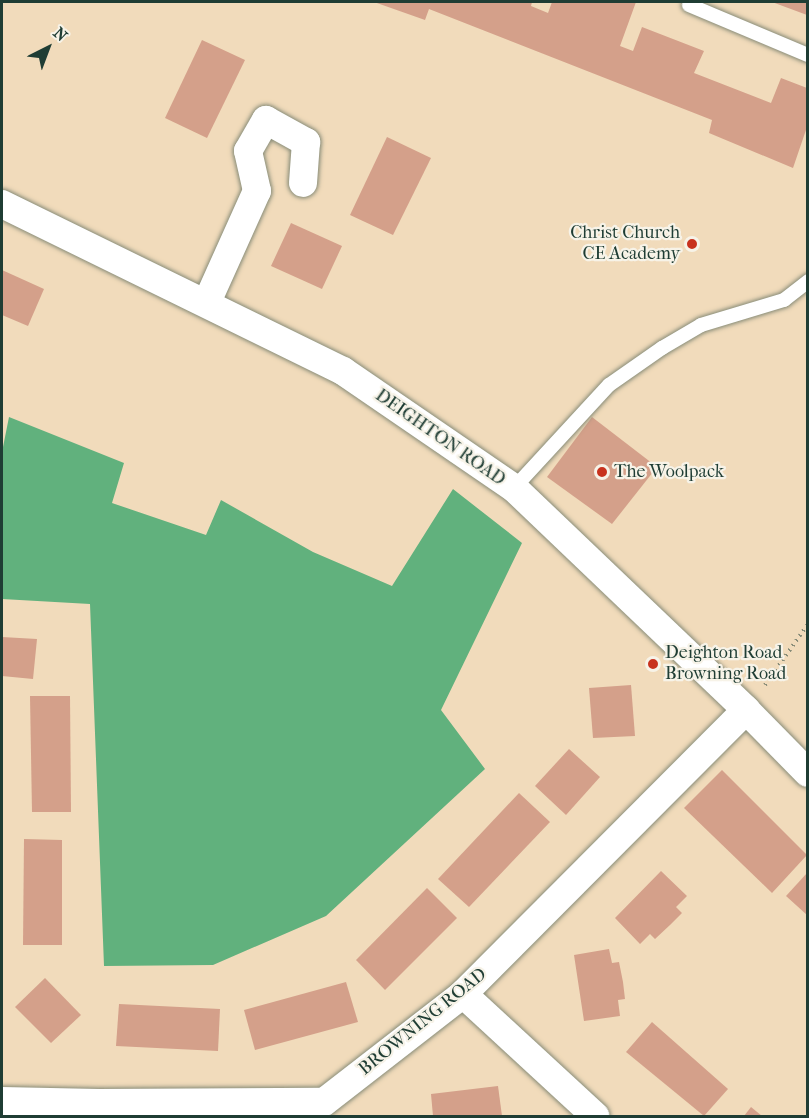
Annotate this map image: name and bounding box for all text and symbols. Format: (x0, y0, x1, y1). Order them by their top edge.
north arrow (18, 18, 78, 78)
text: N (50, 23, 71, 45)
place label: Christ Church CE Academy (570, 223, 680, 266)
marker: Christ Church CE Academy (685, 237, 699, 251)
street label: DEIGHTON ROAD (371, 385, 509, 491)
place label: The Woolpack (614, 461, 724, 483)
marker: The Woolpack (595, 465, 609, 479)
place label: Deighton Road Browning Road (665, 643, 786, 686)
marker: Deighton Road Browning Road (646, 657, 660, 671)
street label: BROWNING ROAD (355, 964, 491, 1080)

